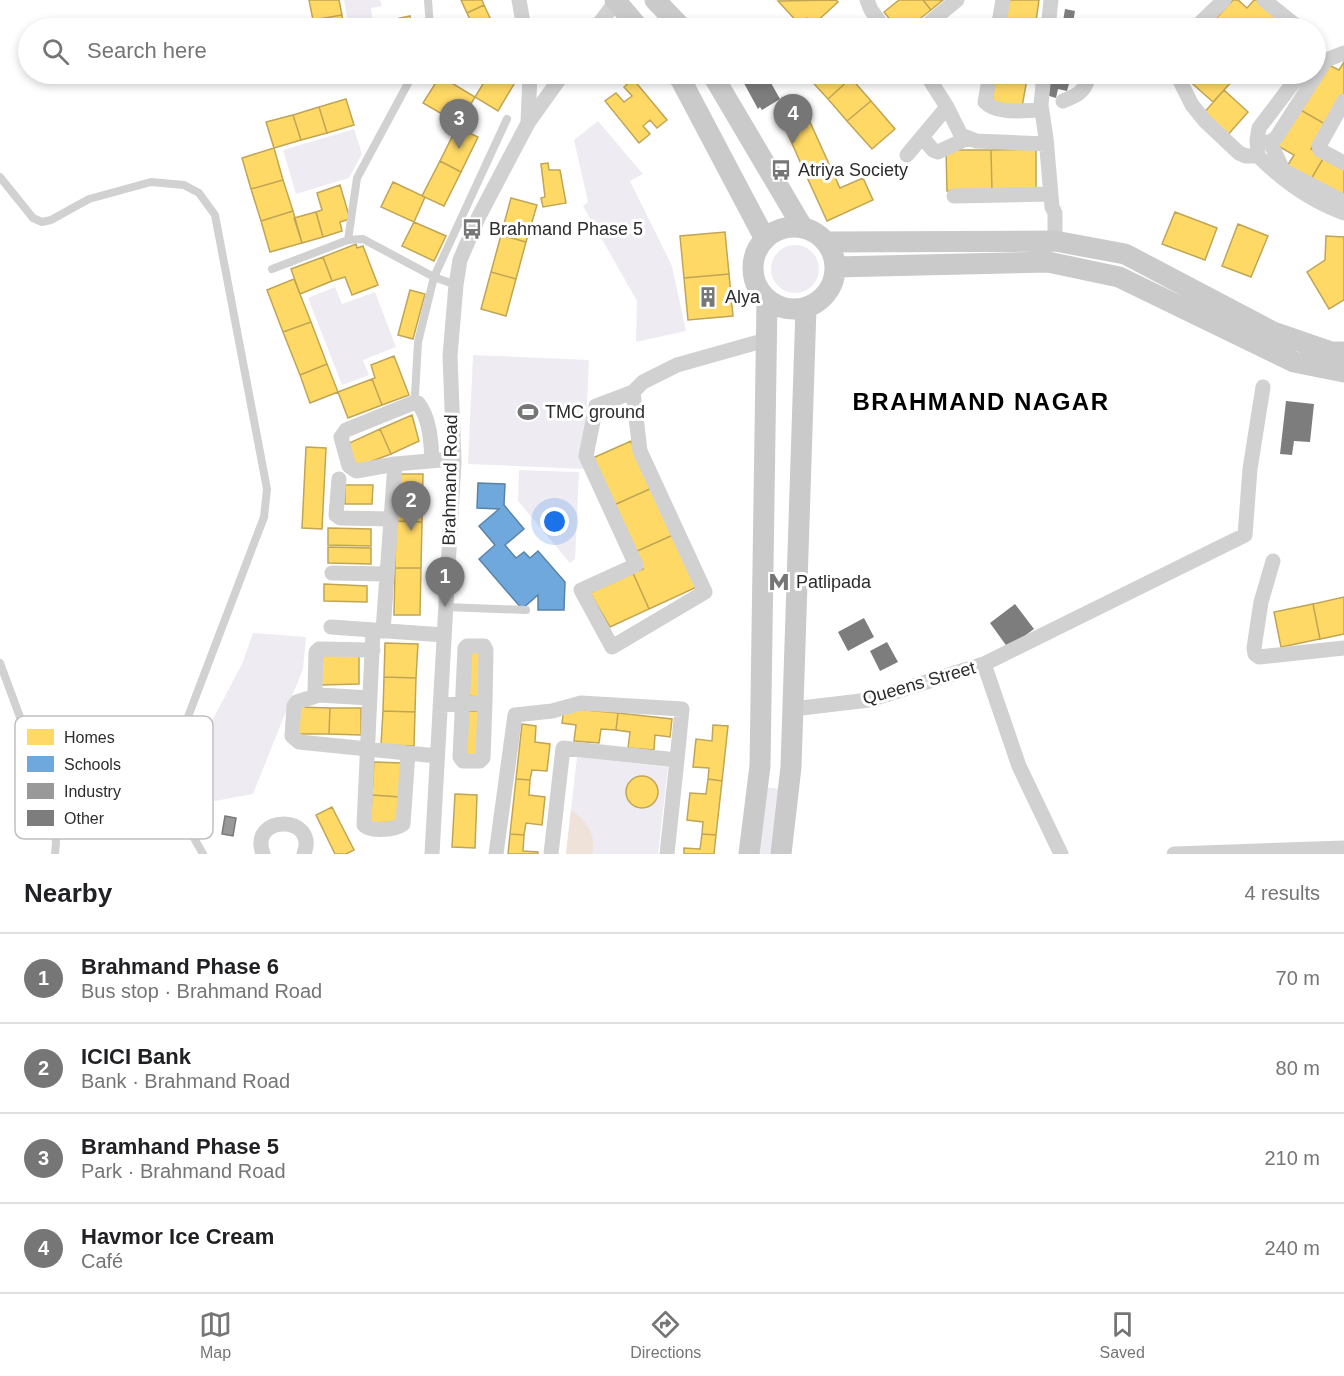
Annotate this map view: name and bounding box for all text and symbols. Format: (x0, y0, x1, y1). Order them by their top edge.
search box (18, 18, 1326, 84)
icon: search (39, 35, 72, 68)
text: Search here (87, 38, 207, 63)
pin: 4 (774, 94, 812, 144)
pin: 3 (440, 100, 478, 149)
bus stop icon: Atriya Society (769, 158, 793, 182)
place label: Atriya Society (798, 160, 908, 180)
bus stop icon: Brahmand Phase 5 (460, 217, 484, 241)
place label: Brahmand Phase 5 (489, 219, 643, 239)
building icon: Alya (696, 285, 720, 309)
place label: Alya (725, 287, 761, 307)
district label: BRAHMAND NAGAR (853, 388, 1109, 415)
sports icon: TMC ground (516, 400, 540, 424)
place label: TMC ground (545, 402, 645, 422)
street label: Brahmand Road (439, 414, 461, 546)
pin: 2 (392, 482, 430, 531)
your location (540, 507, 569, 536)
pin: 1 (426, 558, 464, 607)
metro station icon: Patlipada (767, 570, 791, 594)
place label: Patlipada (796, 572, 872, 592)
street label: Queens Street (860, 657, 978, 709)
legend (15, 716, 213, 839)
text: Homes (64, 729, 115, 746)
text: Schools (64, 756, 121, 773)
text: Industry (64, 783, 121, 800)
text: Other (64, 810, 105, 827)
text: Nearby (24, 878, 112, 908)
text: 4 results (1244, 882, 1320, 904)
text: Brahmand Phase 6 (81, 954, 279, 979)
text: 1 (38, 967, 49, 989)
text: 70 m (1276, 967, 1320, 989)
text: Bus stop · Brahmand Road (81, 980, 322, 1002)
text: ICICI Bank (81, 1044, 191, 1069)
text: 2 (38, 1057, 49, 1079)
text: 80 m (1276, 1057, 1320, 1079)
text: Bank · Brahmand Road (81, 1070, 290, 1092)
text: Bramhand Phase 5 (81, 1134, 279, 1159)
text: 3 (38, 1147, 49, 1169)
text: 210 m (1264, 1147, 1320, 1169)
text: Park · Brahmand Road (81, 1160, 286, 1182)
text: Havmor Ice Cream (81, 1224, 274, 1249)
text: 4 (38, 1237, 49, 1259)
text: 240 m (1264, 1237, 1320, 1259)
text: Café (81, 1250, 123, 1272)
tab: Map (199, 1308, 232, 1362)
tab: Directions (630, 1308, 701, 1362)
tab: Saved (1100, 1308, 1145, 1362)

